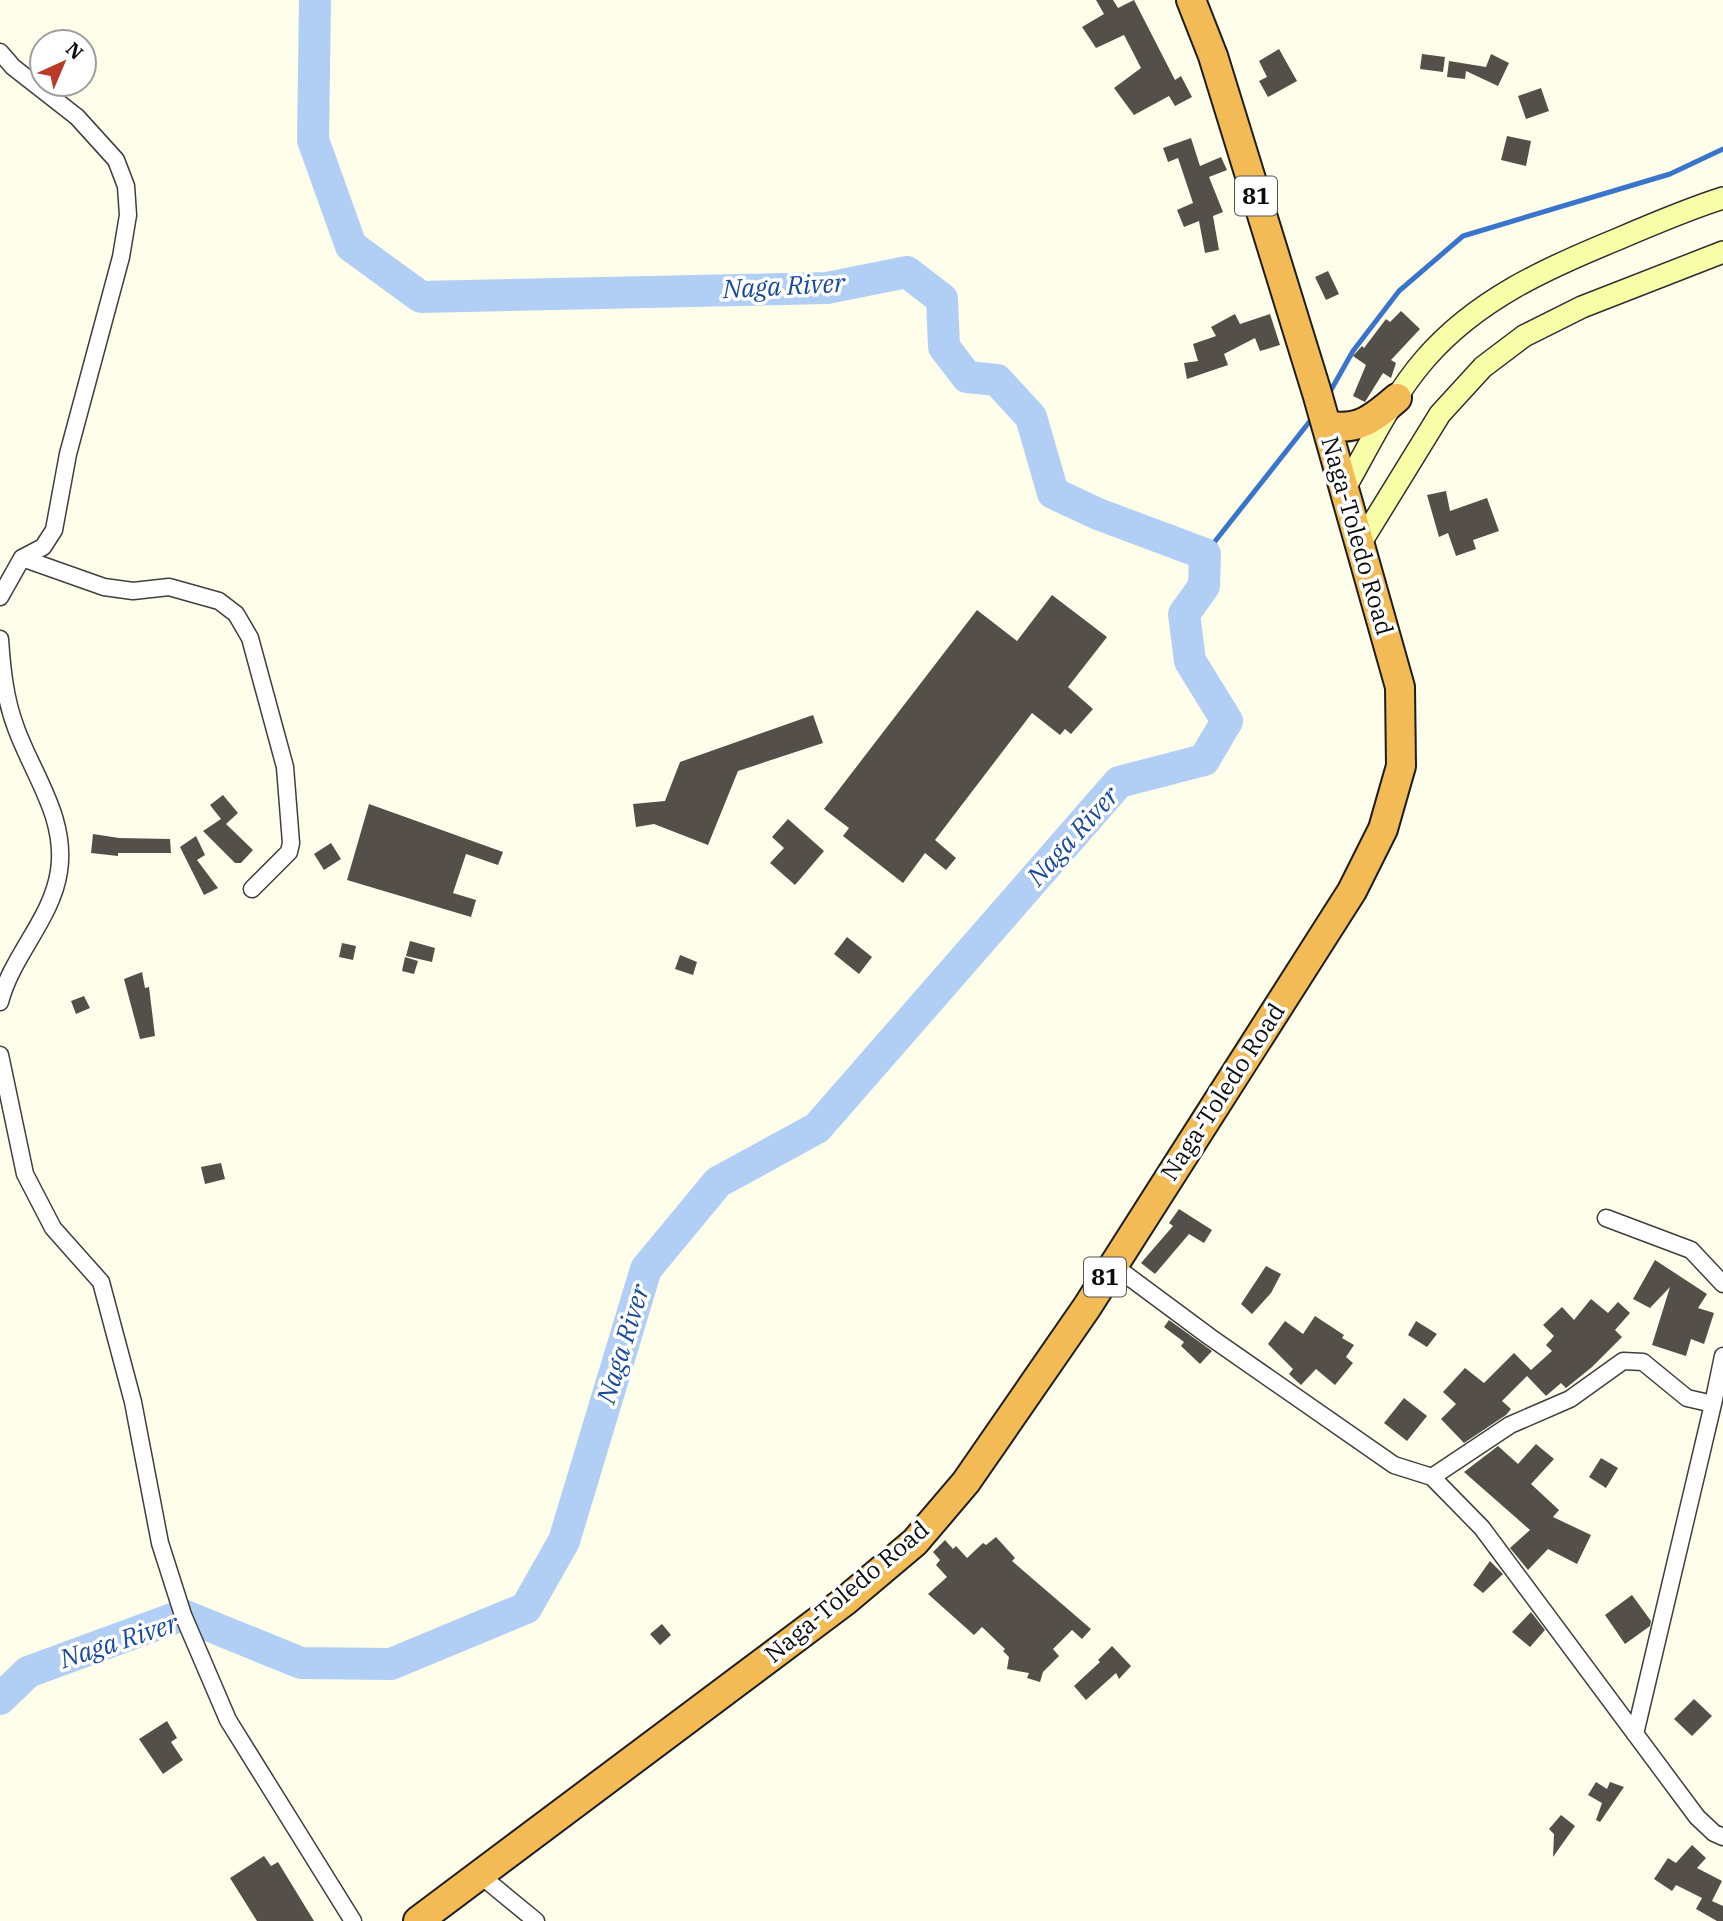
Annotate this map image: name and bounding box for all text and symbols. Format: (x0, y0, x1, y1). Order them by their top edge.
north arrow (28, 28, 98, 98)
text: N (61, 37, 89, 65)
road number: 81 (1235, 176, 1277, 216)
water label: Naga River (721, 265, 847, 305)
street label: Naga-Toledo Road (1314, 433, 1402, 639)
water label: Naga River (1018, 778, 1126, 893)
street label: Naga-Toledo Road (1153, 997, 1291, 1186)
road number: 81 (1084, 1258, 1126, 1296)
water label: Naga River (588, 1279, 656, 1408)
street label: Naga-Toledo Road (757, 1513, 935, 1669)
water label: Naga River (54, 1605, 183, 1675)

